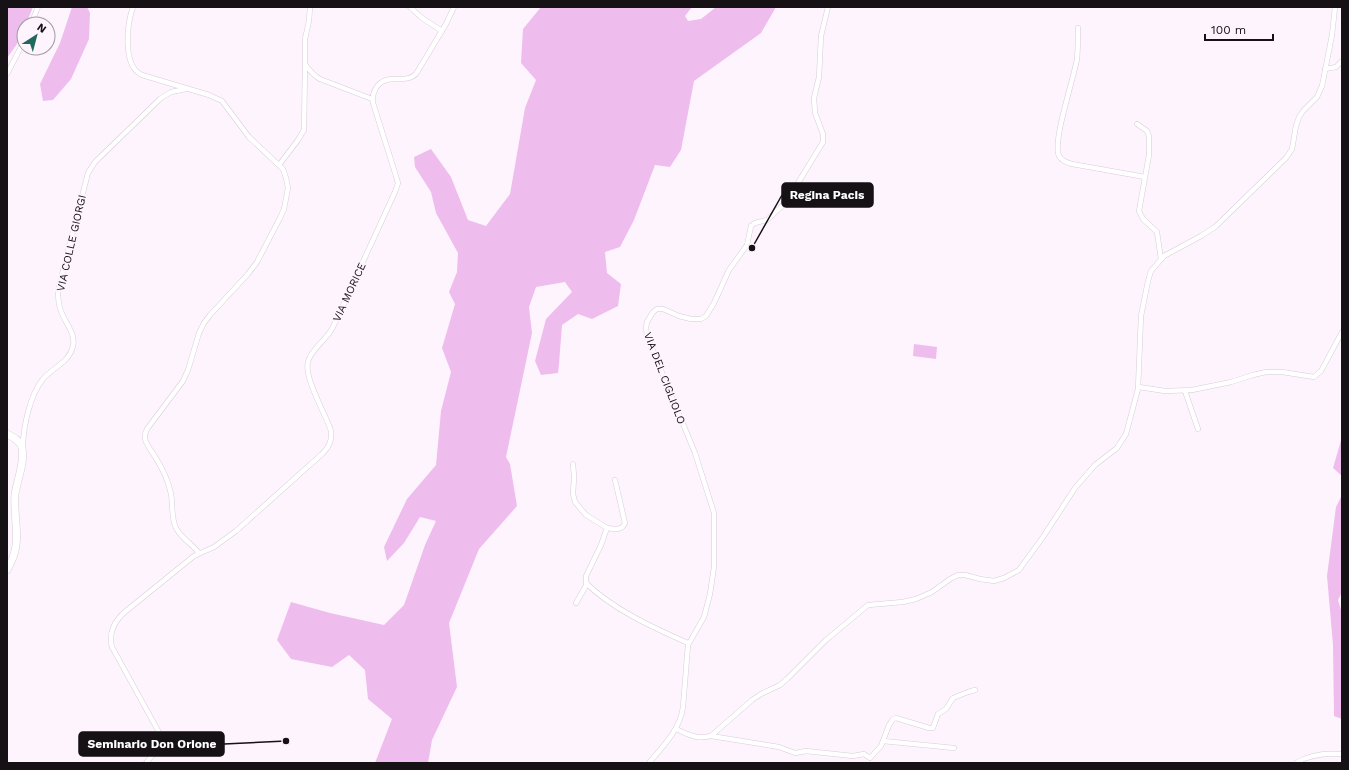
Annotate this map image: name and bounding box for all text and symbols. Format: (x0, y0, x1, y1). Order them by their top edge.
north arrow (16, 16, 56, 56)
scale bar (1205, 16, 1273, 42)
text: N (34, 21, 49, 36)
text: 100 m (1211, 23, 1246, 37)
callout: Regina Pacis (782, 183, 873, 207)
text: Regina Pacis (790, 188, 865, 202)
street label: VIA COLLE GIORGI (54, 194, 89, 293)
street label: VIA MORICE (330, 261, 369, 324)
street label: VIA DEL CIGLIOLO (641, 330, 688, 426)
callout: Seminario Don Orione (79, 732, 224, 756)
text: Seminario Don Orione (88, 737, 216, 751)

